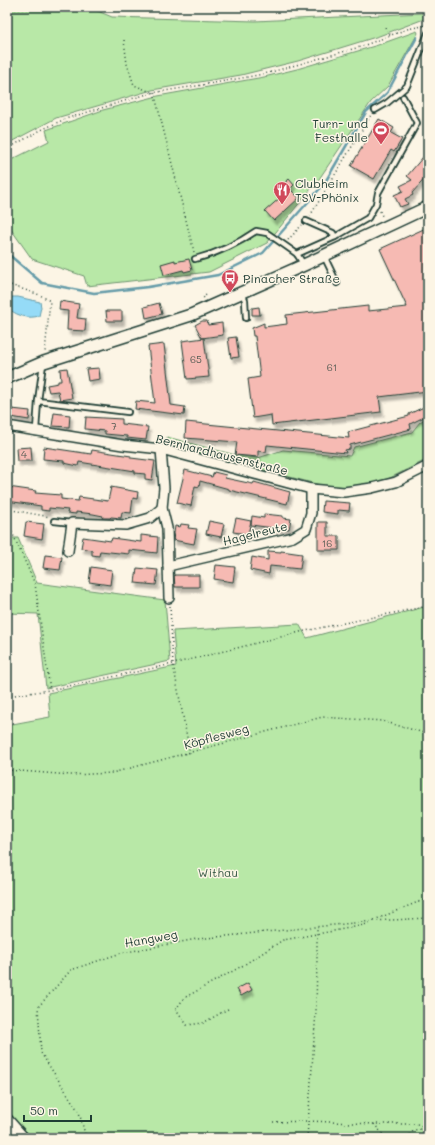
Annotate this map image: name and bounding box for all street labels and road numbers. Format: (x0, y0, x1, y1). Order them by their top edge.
street label: Bernhardhausenstraße (154, 430, 290, 478)
street label: Hagelreute (221, 517, 289, 549)
street label: Köpflesweg (182, 720, 250, 752)
street label: Hangweg (123, 925, 179, 951)

